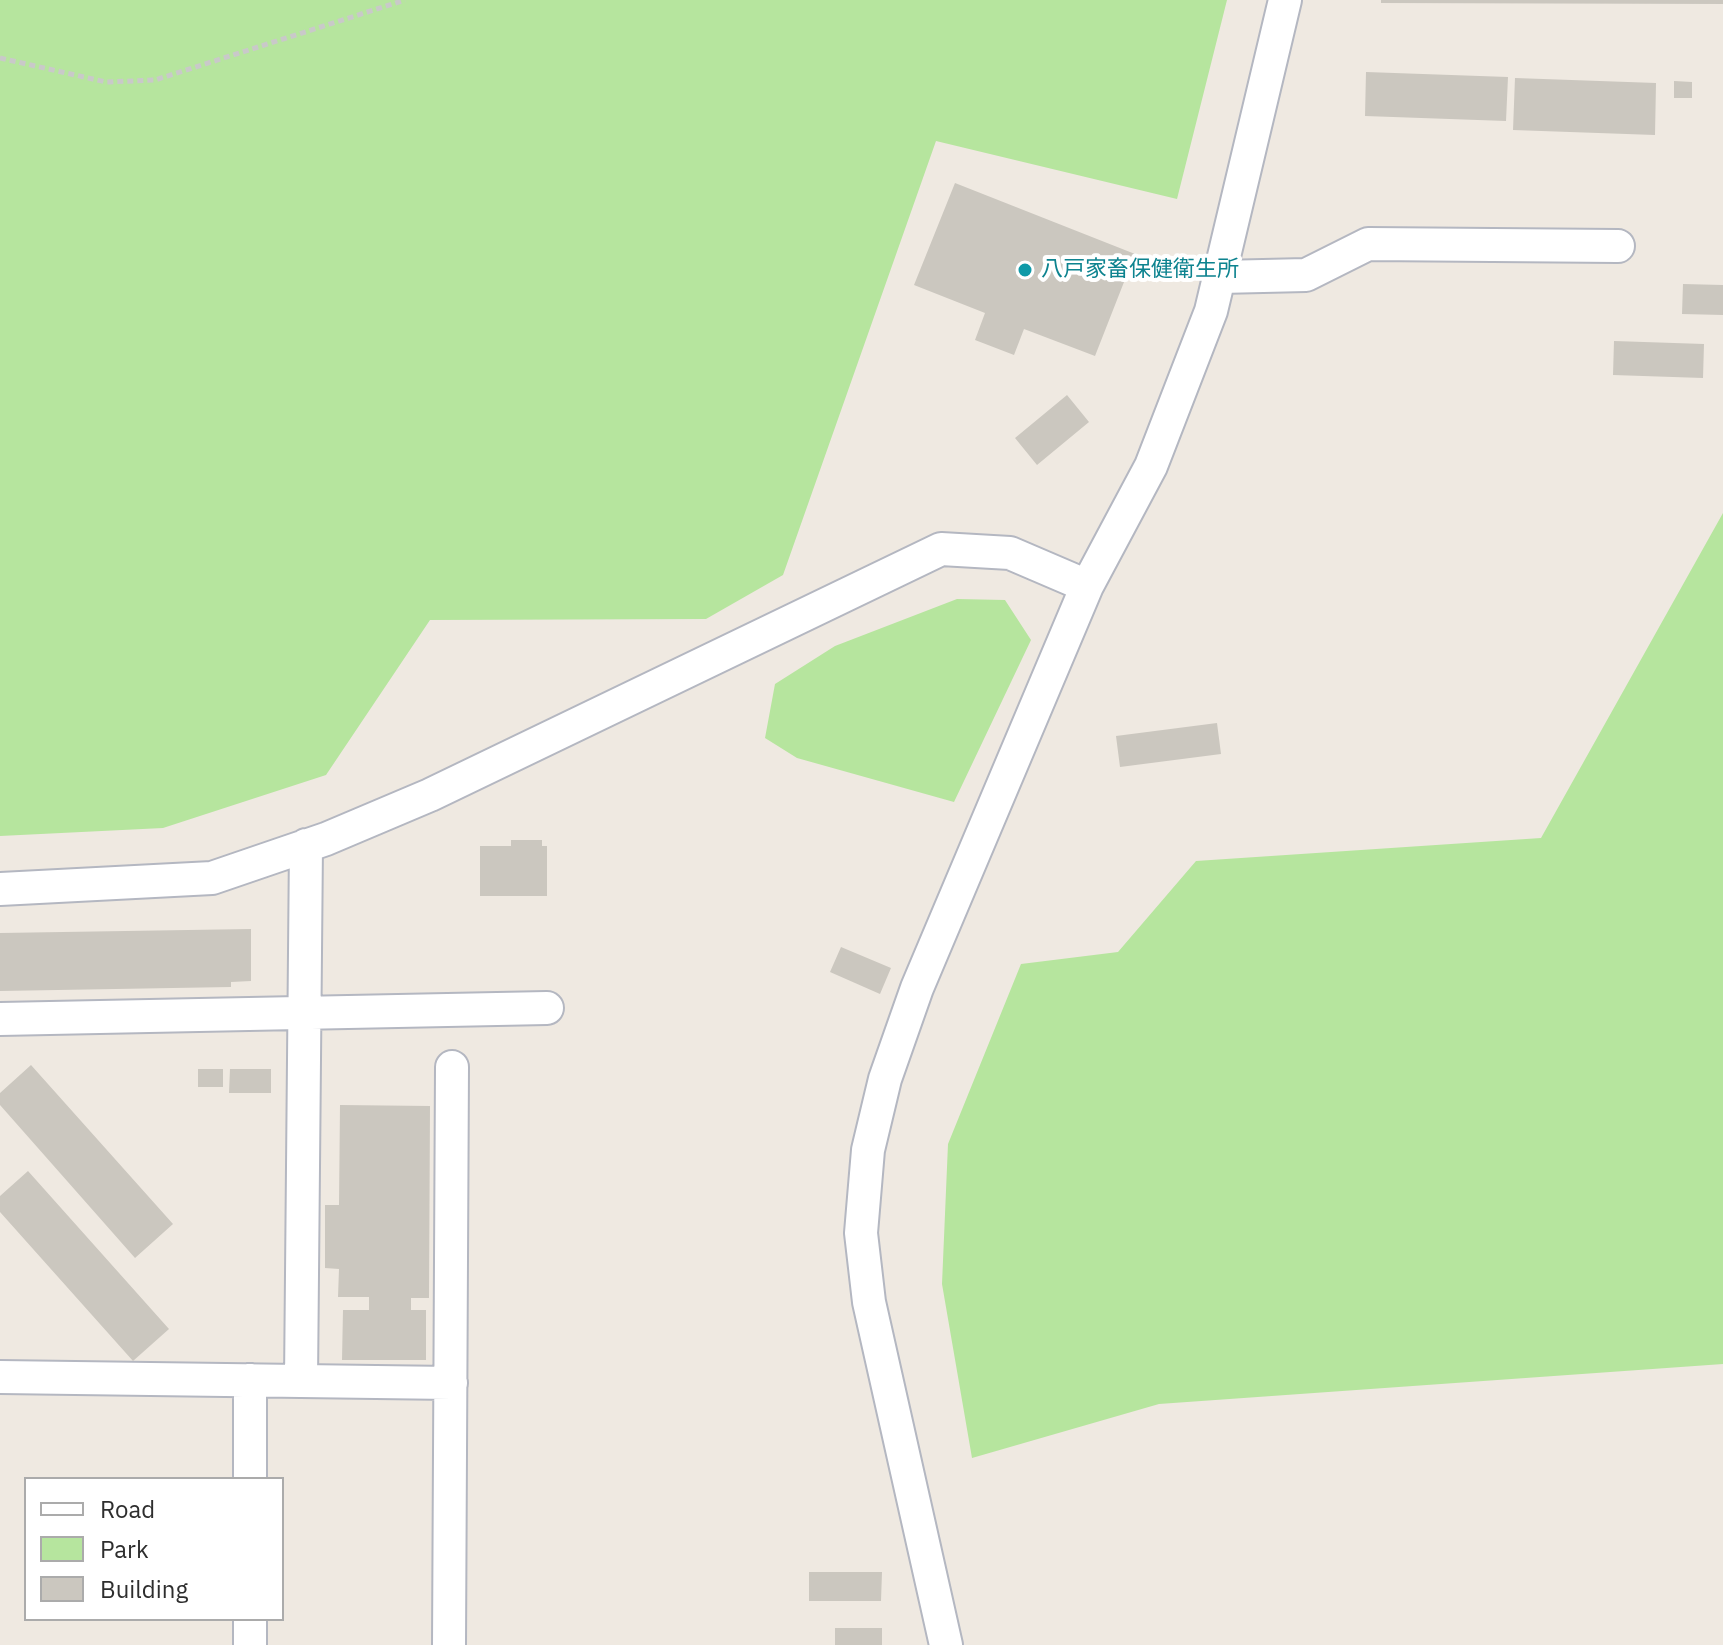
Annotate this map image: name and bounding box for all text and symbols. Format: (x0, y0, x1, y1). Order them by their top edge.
place label: 八戸家畜保健衛生所 (1041, 257, 1239, 283)
marker: 八戸家畜保健衛生所 (1016, 261, 1034, 279)
legend (24, 1477, 284, 1621)
text: Road (100, 1493, 155, 1525)
text: Park (100, 1533, 149, 1565)
text: Building (100, 1573, 188, 1605)

